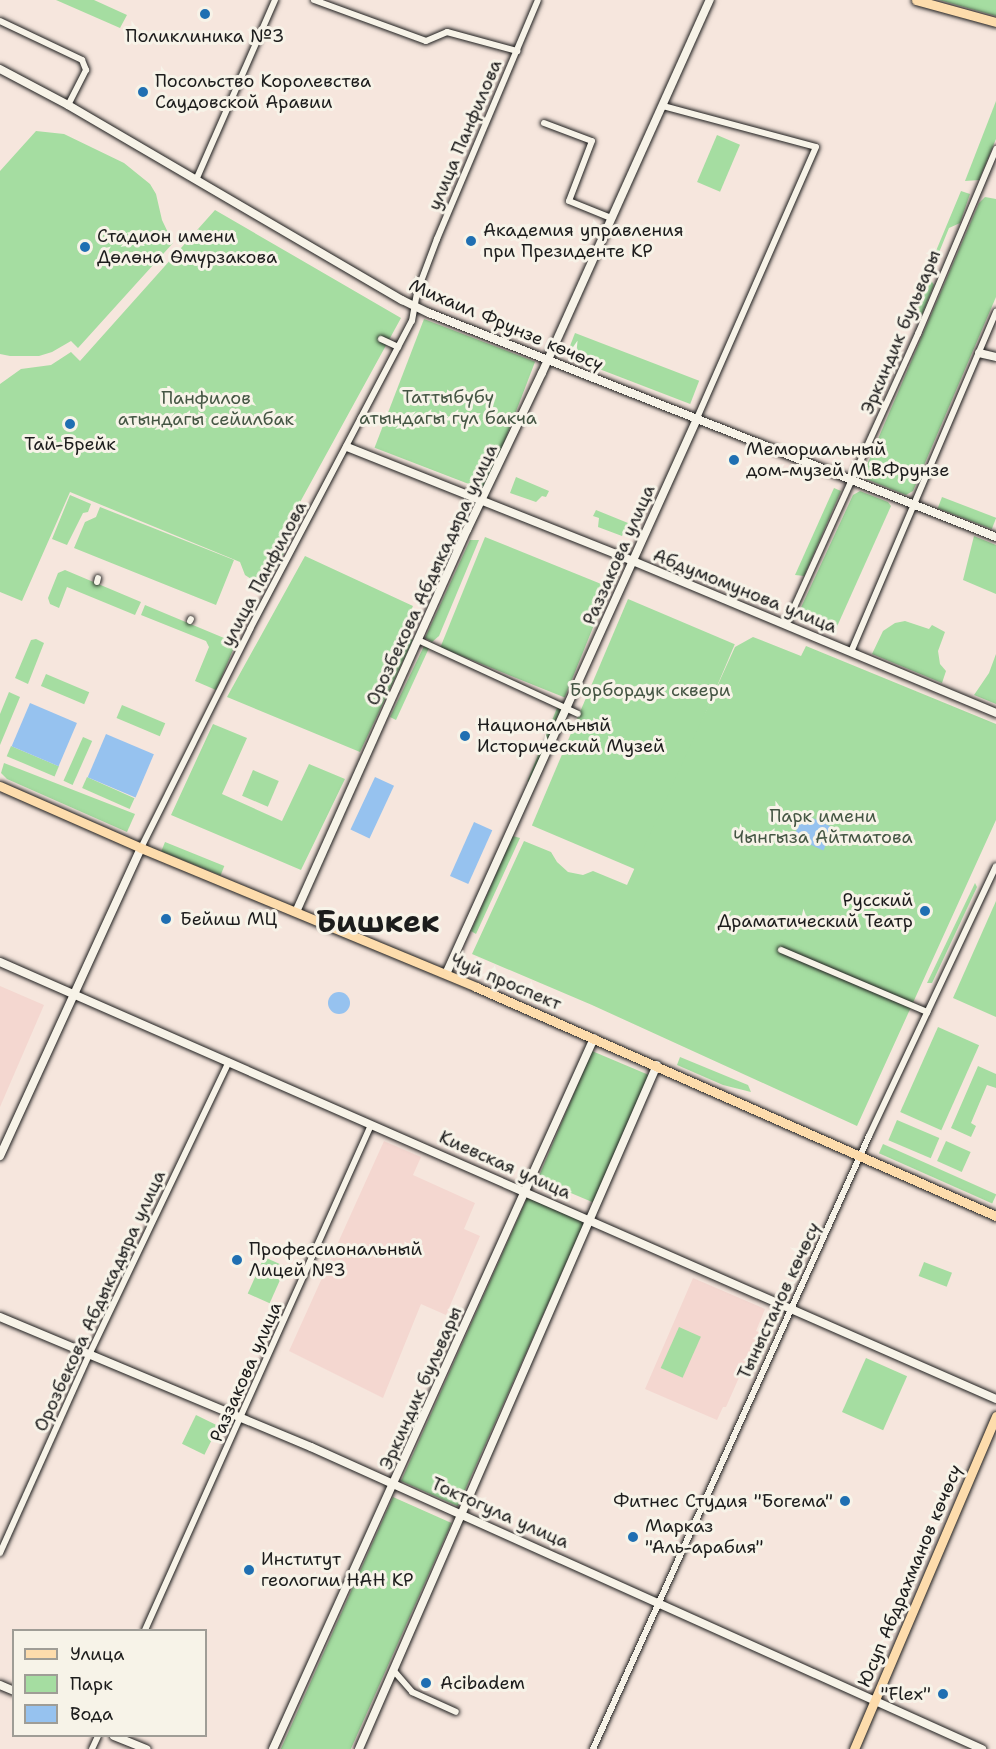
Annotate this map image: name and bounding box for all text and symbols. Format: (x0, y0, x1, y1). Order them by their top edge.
marker: Поликлиника №3 (196, 5, 214, 23)
place label: Поликлиника №3 (126, 25, 284, 47)
street label: улица Панфилова (424, 57, 506, 213)
place label: Посольство Королевства Саудовской Аравии (155, 71, 371, 113)
marker: Посольство Королевства Саудовской Аравии (136, 85, 150, 99)
place label: Академия управления при Президенте КР (483, 220, 684, 262)
place label: Стадион имени Дөлөна Өмүрзакова (97, 226, 277, 268)
marker: Академия управления при Президенте КР (464, 234, 478, 248)
marker: Стадион имени Дөлөна Өмүрзакова (78, 240, 92, 254)
street label: Эркиндик бульвары (857, 247, 945, 417)
street label: Михаил Фрунзе көчөсү (406, 274, 606, 376)
park label: Таттыбүбү атындагы гүл бакча (359, 387, 537, 430)
park label: Панфилов атындагы сейилбак (118, 388, 294, 430)
marker: Тай-Брейк (63, 417, 77, 431)
place label: Тай-Брейк (24, 433, 116, 455)
place label: Мемориальный дом-музей М.В.Фрунзе (746, 439, 949, 482)
street label: Орозбекова Абдыкадыра улица (362, 441, 502, 709)
marker: Мемориальный дом-музей М.В.Фрунзе (727, 453, 741, 467)
street label: Раззакова улица (578, 482, 660, 628)
street label: улица Панфилова (217, 498, 311, 650)
street label: Абдумомунова улица (650, 544, 840, 638)
park label: Борбордук сквери (569, 679, 731, 701)
place label: Национальный Исторический Музей (477, 715, 665, 758)
marker: Национальный Исторический Музей (458, 729, 472, 743)
park label: Парк имени Чынгыза Айтматова (733, 806, 913, 848)
place label: Русский Драматический Театр (718, 890, 913, 932)
district label: Бишкек (316, 904, 440, 940)
marker: Русский Драматический Театр (918, 904, 932, 918)
place label: Бейиш МЦ (180, 908, 277, 930)
marker: Бейиш МЦ (157, 910, 175, 928)
street label: Чуй проспект (447, 949, 565, 1015)
street label: Киевская улица (436, 1126, 574, 1204)
street label: Орозбекова Абдыкадыра улица (30, 1167, 170, 1435)
street label: Тыныстанов көчөсү (733, 1219, 825, 1383)
place label: Профессиональный Лицей №3 (249, 1239, 422, 1282)
marker: Профессиональный Лицей №3 (230, 1253, 244, 1267)
street label: Раззакова улица (205, 1299, 287, 1445)
street label: Эркиндик бульвары (375, 1303, 467, 1473)
street label: Юсуп Абдрахманов көчөсү (853, 1462, 967, 1690)
street label: Токтогула улица (428, 1473, 572, 1553)
place label: Фитнес Студия "Богема" (613, 1490, 833, 1512)
marker: Фитнес Студия "Богема" (838, 1494, 852, 1508)
place label: Марказ "Аль-арабия" (645, 1516, 764, 1558)
marker: Марказ "Аль-арабия" (626, 1530, 640, 1544)
place label: Институт геологии НАН КР (261, 1549, 413, 1592)
marker: Институт геологии НАН КР (242, 1563, 256, 1577)
legend (12, 1629, 207, 1737)
text: Улица (70, 1642, 124, 1666)
text: Парк (70, 1672, 113, 1696)
place label: Acibadem (440, 1672, 525, 1694)
marker: Acibadem (417, 1674, 435, 1692)
place label: "Flex" (881, 1683, 931, 1705)
marker: "Flex" (936, 1687, 950, 1701)
text: Вода (70, 1702, 113, 1726)

